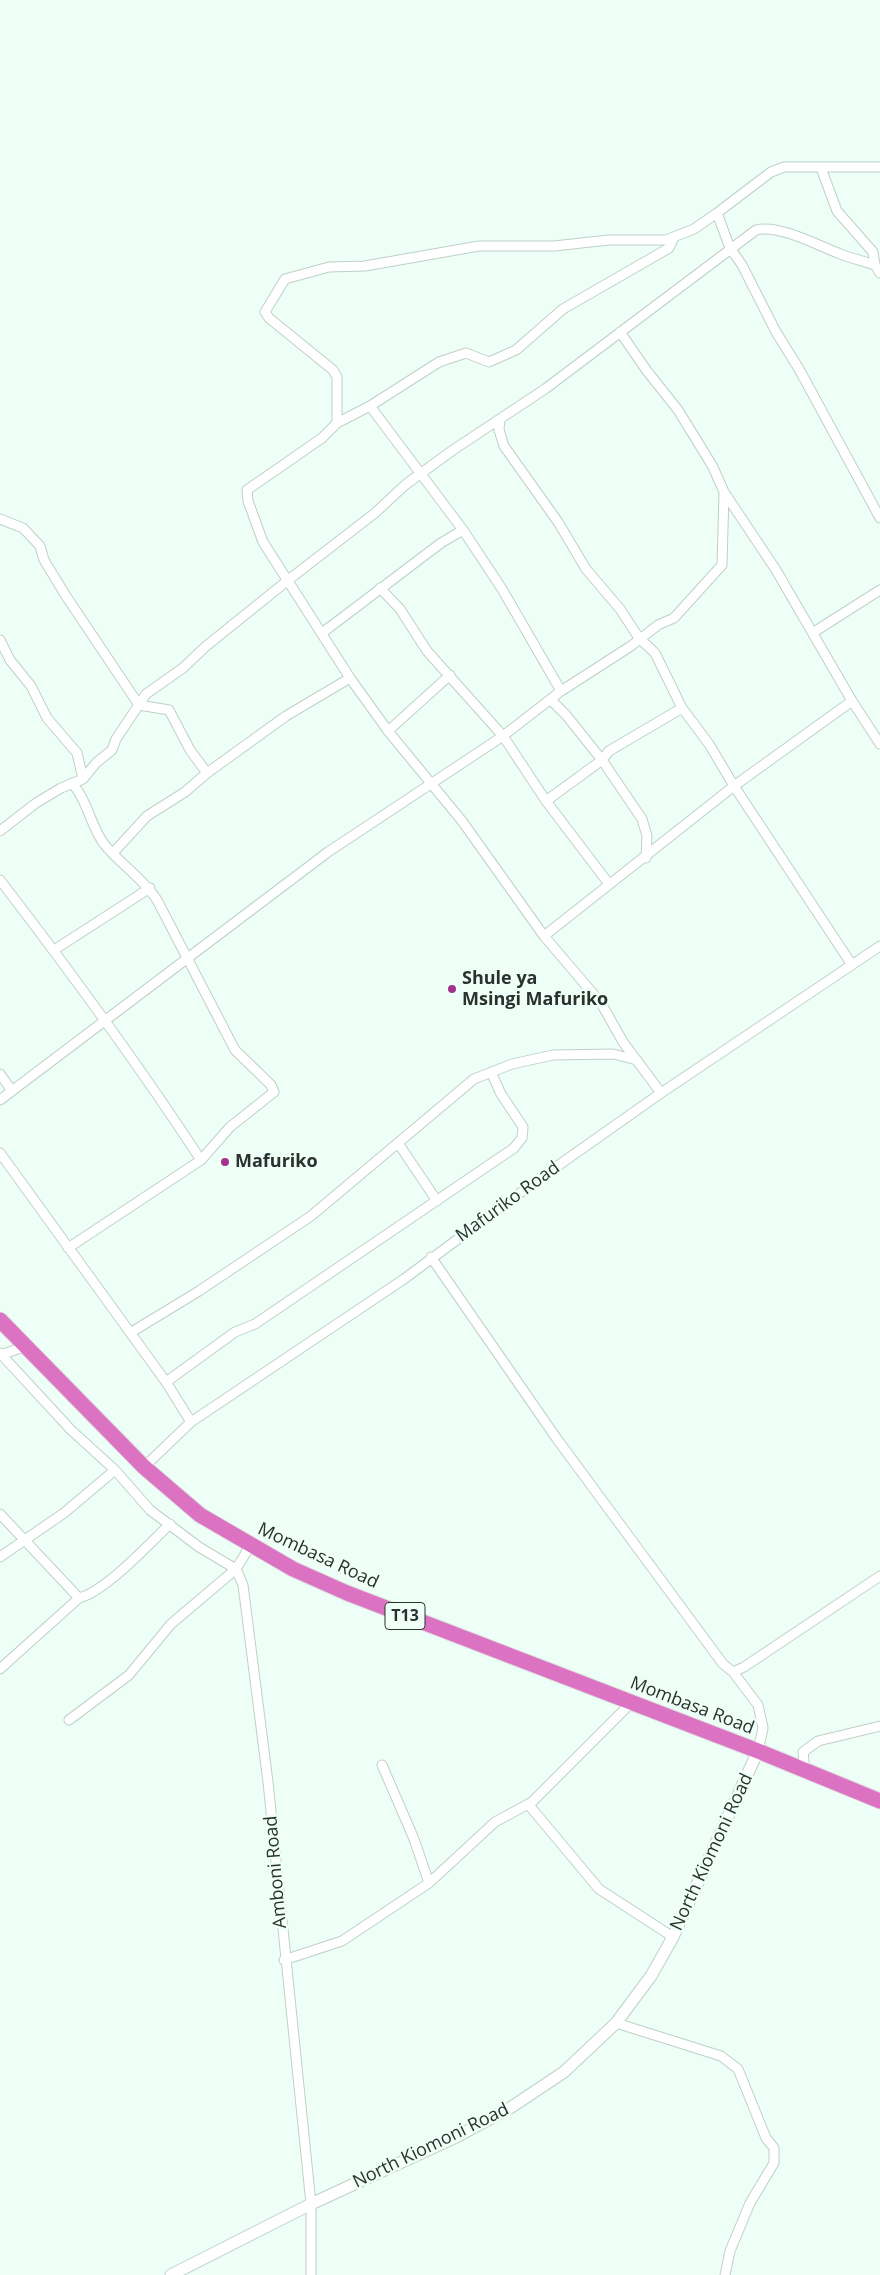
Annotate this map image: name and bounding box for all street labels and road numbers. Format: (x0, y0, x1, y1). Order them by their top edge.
street label: Mafuriko Road (452, 1157, 564, 1247)
street label: Mombasa Road (254, 1519, 382, 1593)
road number: T13 (385, 1602, 425, 1630)
street label: Mombasa Road (627, 1672, 757, 1740)
street label: North Kiomoni Road (666, 1770, 758, 1934)
street label: Amboni Road (260, 1815, 292, 1929)
street label: North Kiomoni Road (349, 2099, 513, 2193)

